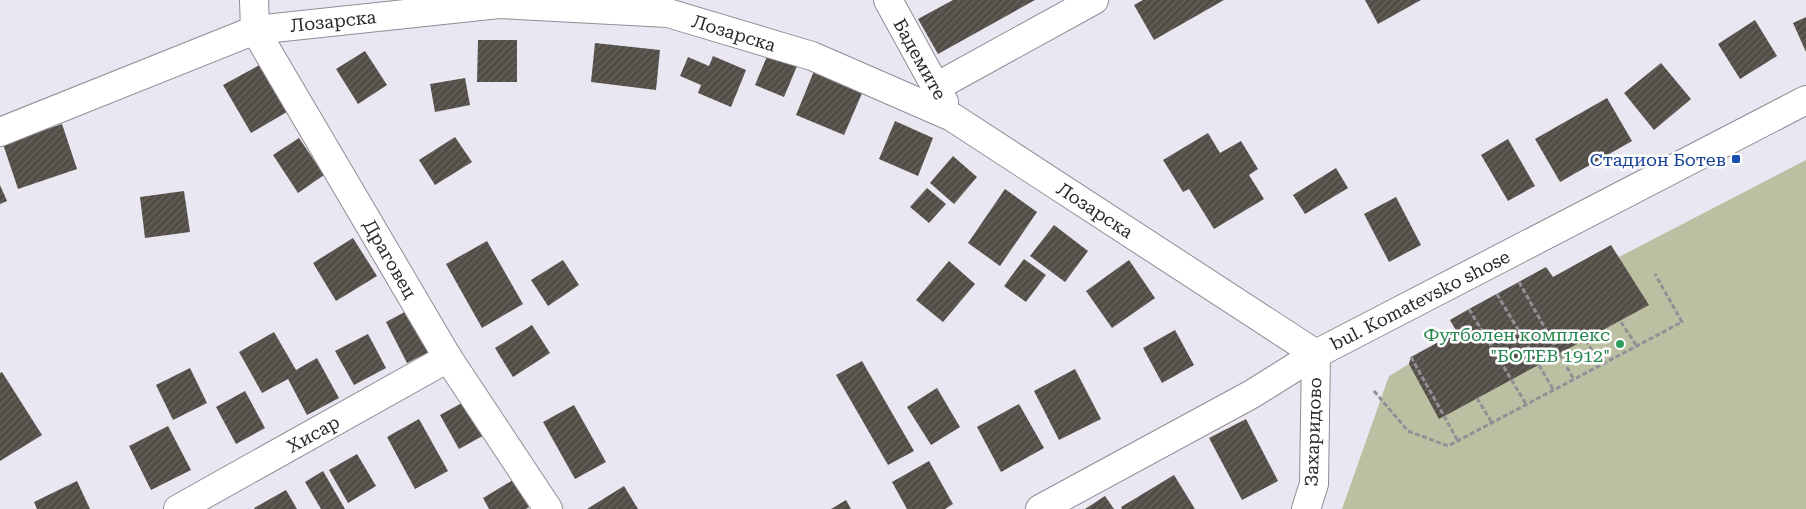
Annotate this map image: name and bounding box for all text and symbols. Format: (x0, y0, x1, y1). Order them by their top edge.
street label: Лозарска (289, 6, 377, 36)
street label: Лозарска (690, 10, 779, 56)
street label: Бадемите (889, 15, 951, 103)
place label: Стадион Ботев (1590, 149, 1726, 170)
marker: Стадион Ботев (1730, 153, 1742, 165)
street label: Лозарска (1053, 178, 1137, 242)
street label: Драговец (359, 216, 421, 302)
street label: bul. Komatevsko shose (1327, 246, 1513, 354)
place label: Футболен комплекс "БОТЕВ 1912" (1423, 324, 1610, 366)
marker: Футболен комплекс "БОТЕВ 1912" (1614, 338, 1626, 350)
street label: Захаридово (1301, 377, 1325, 487)
street label: Хисар (283, 411, 343, 457)

